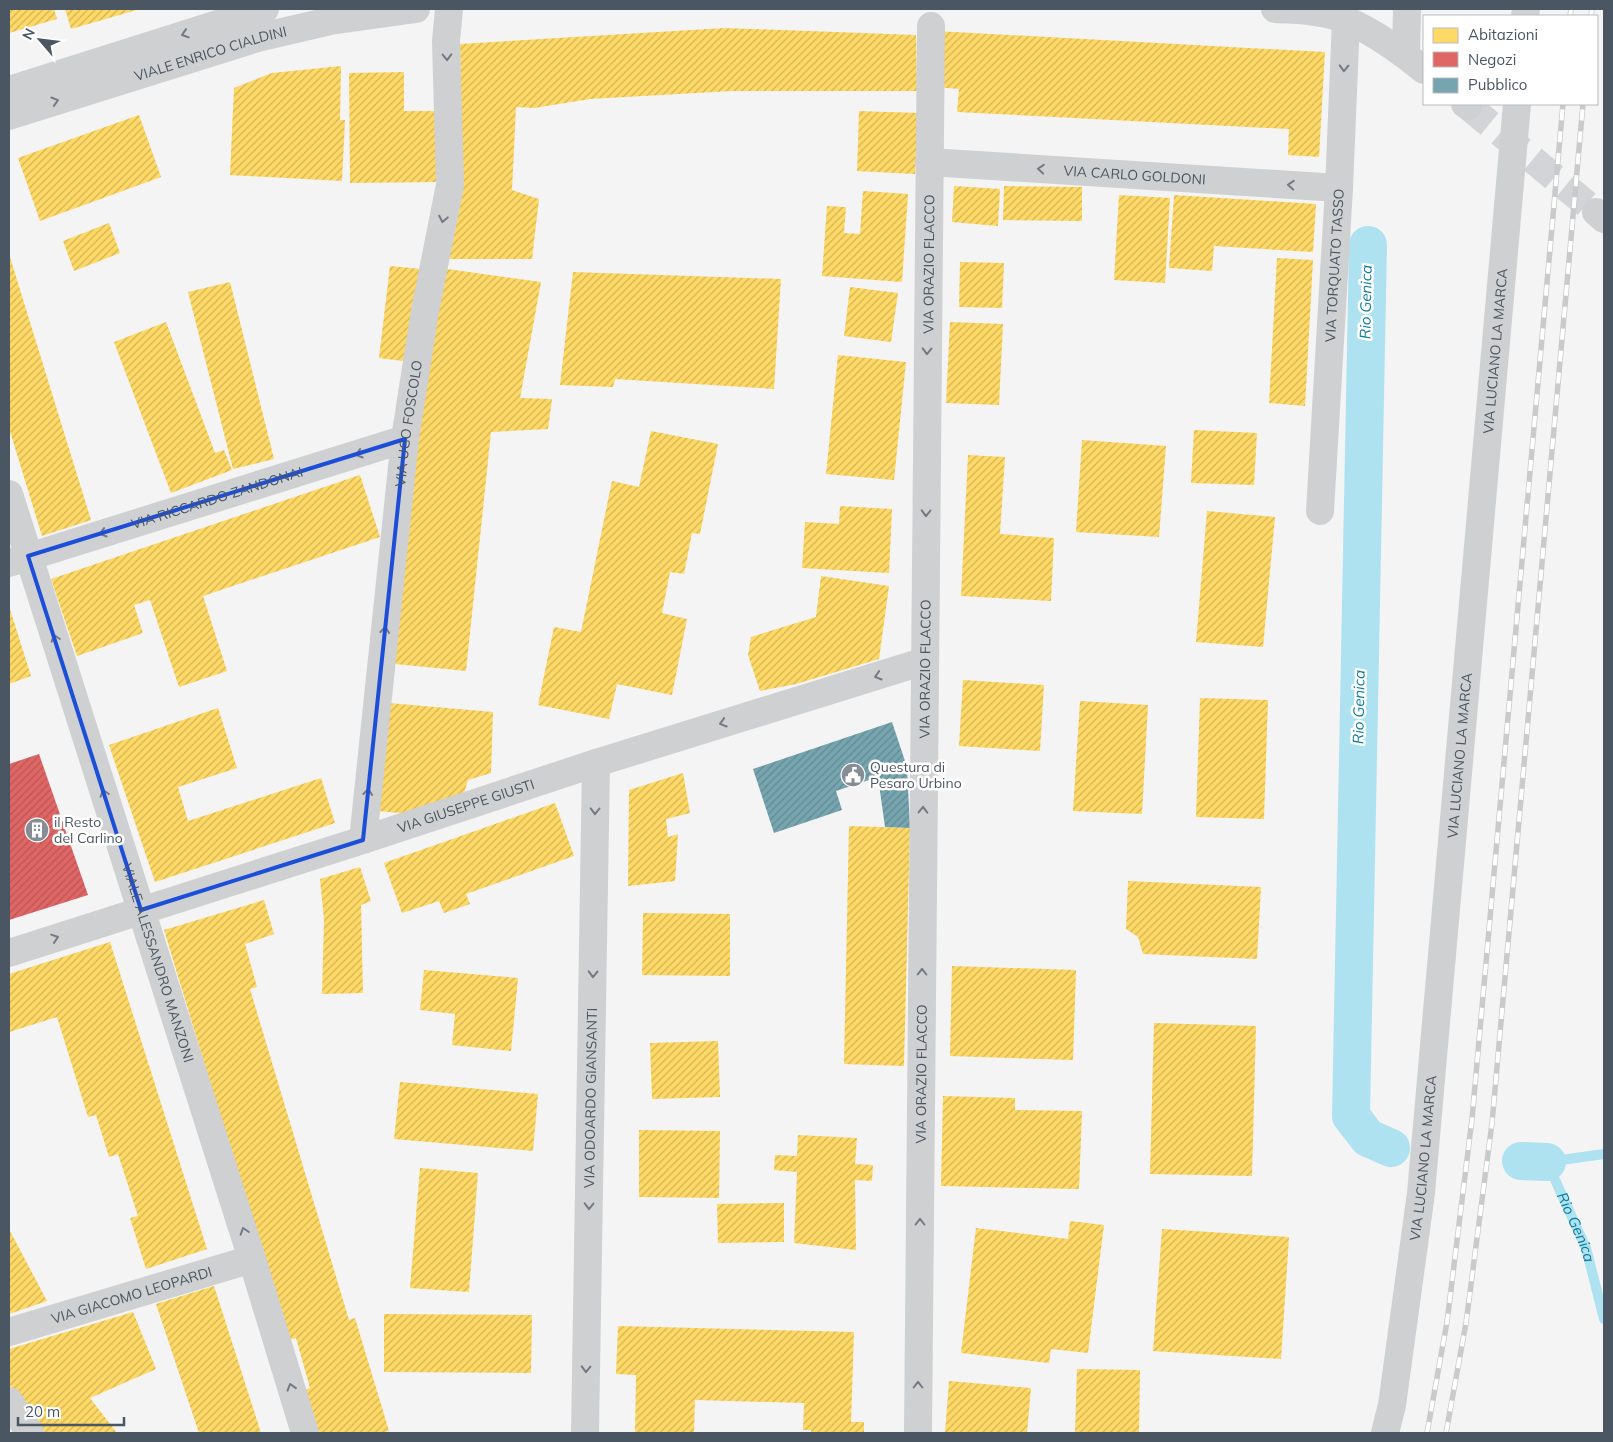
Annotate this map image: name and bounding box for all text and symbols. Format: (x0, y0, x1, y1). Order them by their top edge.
north arrow (15, 15, 65, 65)
legend (1423, 15, 1598, 105)
street label: VIALE ENRICO CIALDINI (132, 22, 288, 85)
text: N (18, 25, 39, 43)
text: Abitazioni (1468, 25, 1538, 44)
one-way arrow (182, 28, 190, 38)
text: Negozi (1468, 50, 1516, 69)
one-way arrow (441, 54, 452, 62)
one-way arrow (1339, 65, 1349, 73)
text: Pubblico (1468, 75, 1527, 94)
one-way arrow (51, 97, 59, 107)
street label: VIA CARLO GOLDONI (1063, 162, 1206, 189)
one-way arrow (1037, 164, 1045, 175)
one-way arrow (1286, 179, 1294, 190)
street label: VIA TORQUATO TASSO (1321, 188, 1348, 343)
street label: VIA ORAZIO FLACCO (919, 194, 938, 334)
one-way arrow (438, 215, 449, 224)
water label: Rio Genica (1355, 265, 1376, 339)
street label: VIA LUCIANO LA MARCA (1479, 267, 1512, 435)
one-way arrow (922, 347, 933, 355)
street label: VIA UGO FOSCOLO (391, 359, 426, 488)
one-way arrow (355, 448, 363, 458)
street label: VIA RICCARDO ZANDONAI (129, 463, 305, 533)
one-way arrow (921, 510, 931, 518)
one-way arrow (100, 527, 108, 537)
street label: VIA ORAZIO FLACCO (915, 599, 935, 739)
one-way arrow (379, 626, 390, 634)
one-way arrow (50, 634, 60, 643)
one-way arrow (875, 670, 883, 680)
water label: Rio Genica (1348, 670, 1369, 744)
street label: VIA LUCIANO LA MARCA (1443, 671, 1476, 839)
one-way arrow (719, 718, 728, 728)
place label: Questura di Pesaro Urbino (870, 758, 962, 792)
public building icon: Questura di Pesaro Urbino (840, 762, 866, 788)
street label: VIA GIUSEPPE GIUSTI (395, 775, 537, 837)
one-way arrow (363, 788, 374, 796)
one-way arrow (100, 789, 110, 798)
one-way arrow (918, 805, 928, 813)
one-way arrow (590, 808, 600, 816)
place label: il Resto del Carlino (54, 813, 123, 847)
building icon: il Resto del Carlino (24, 817, 50, 843)
street label: VIALE ALESSANDRO MANZONI (118, 861, 198, 1065)
one-way arrow (50, 934, 59, 944)
one-way arrow (917, 968, 927, 976)
one-way arrow (588, 970, 598, 978)
street label: VIA ORAZIO FLACCO (912, 1004, 931, 1144)
street label: VIA ODOARDO GIANSANTI (580, 1008, 601, 1188)
street label: VIA LUCIANO LA MARCA (1406, 1074, 1440, 1242)
water label: Rio Genica (1553, 1189, 1599, 1264)
one-way arrow (584, 1203, 594, 1211)
one-way arrow (914, 1218, 925, 1226)
one-way arrow (239, 1228, 249, 1236)
street label: VIA GIACOMO LEOPARDI (49, 1263, 214, 1328)
one-way arrow (581, 1365, 592, 1373)
one-way arrow (913, 1380, 923, 1388)
one-way arrow (287, 1383, 297, 1391)
scale bar (18, 1394, 124, 1426)
text: 20 m (25, 1402, 60, 1421)

